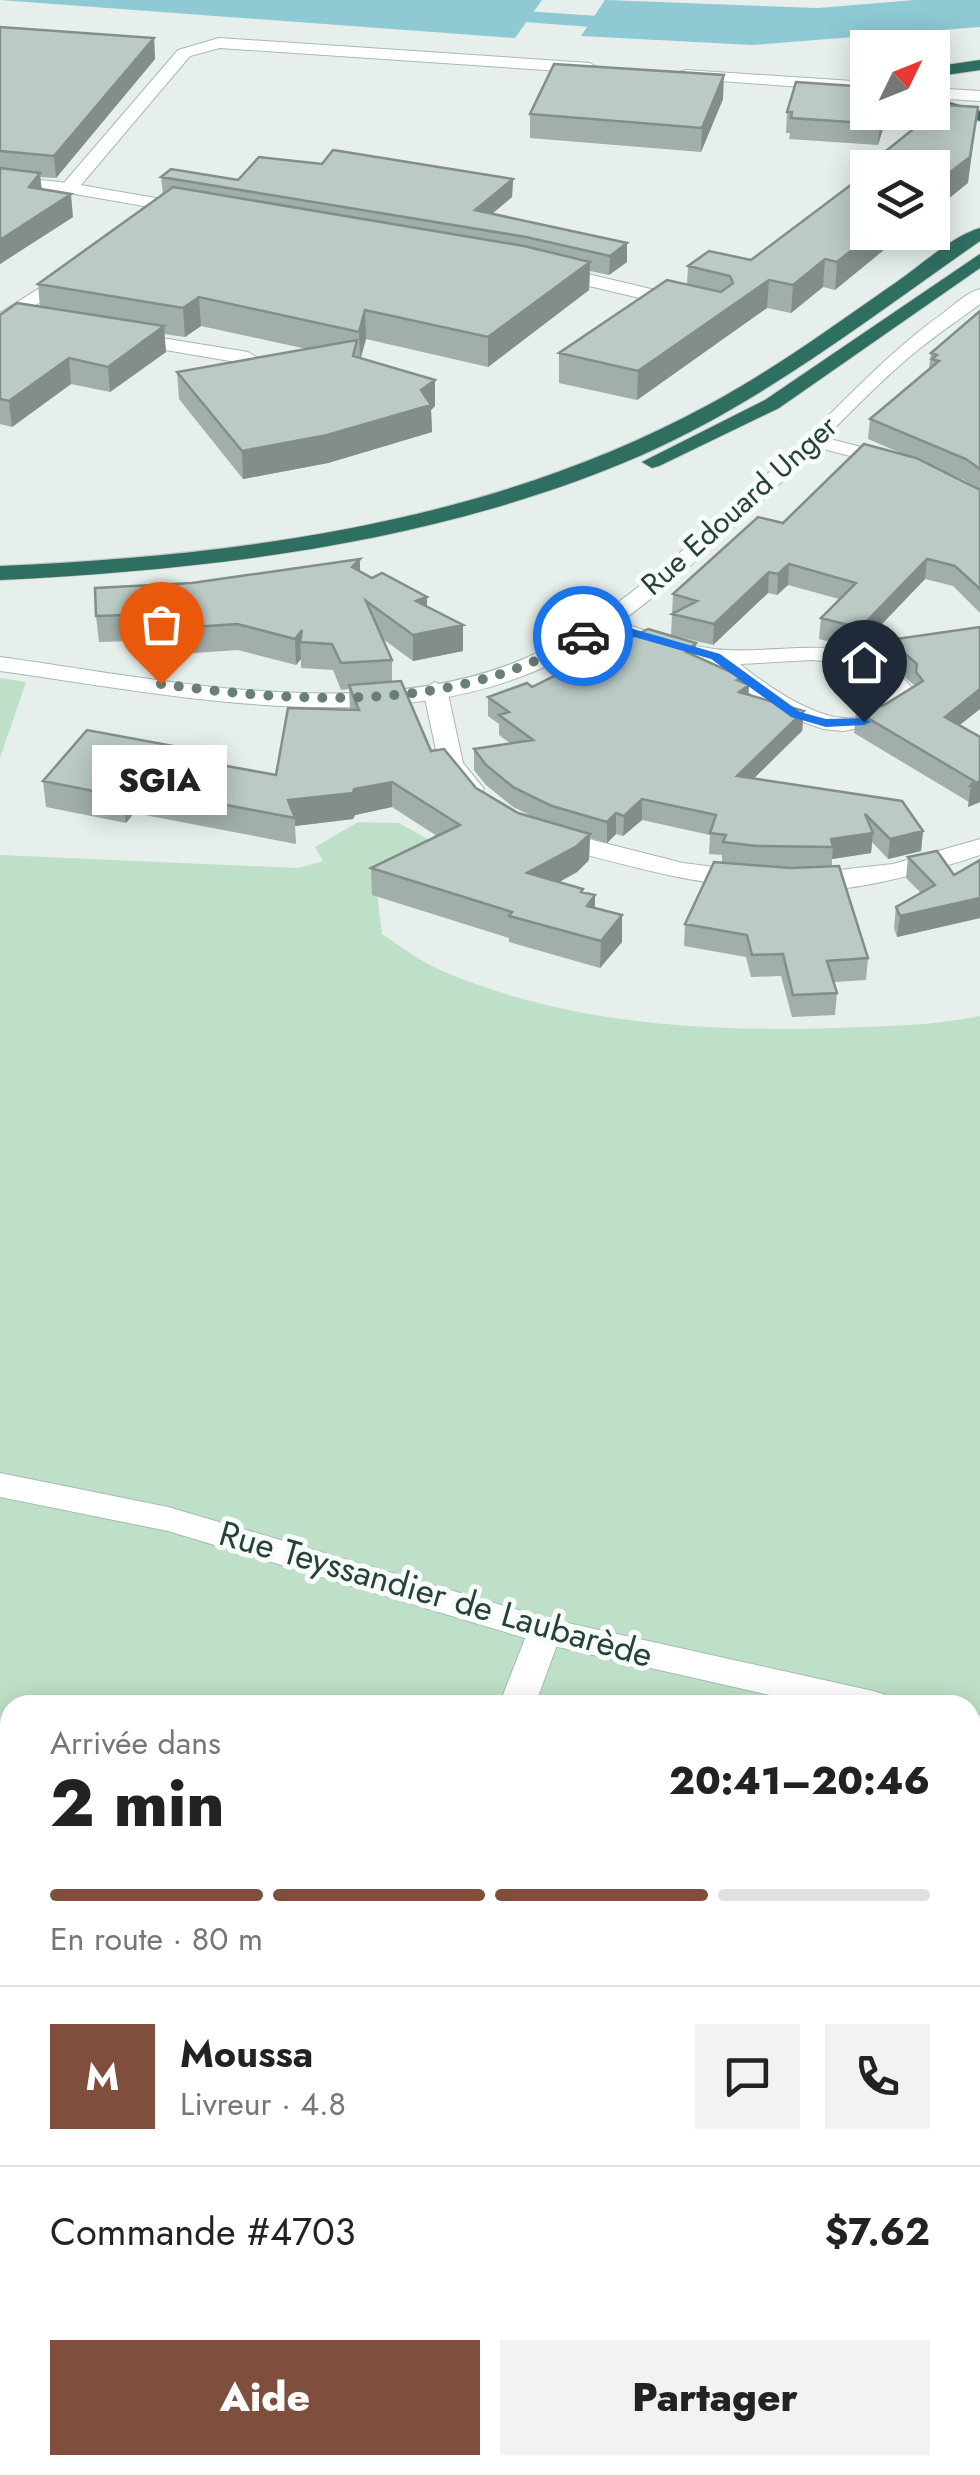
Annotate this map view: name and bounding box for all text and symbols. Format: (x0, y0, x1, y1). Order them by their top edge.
north arrow (850, 30, 950, 130)
map controls (850, 30, 950, 250)
button: layers (850, 150, 950, 250)
street label: Rue Edouard Unger (631, 405, 847, 605)
pin (119, 582, 204, 685)
courier (533, 586, 633, 686)
icon: bag (134, 597, 189, 652)
icon: car (556, 609, 611, 664)
pin (822, 620, 907, 723)
icon: home (837, 635, 892, 690)
callout: SGIA (94, 744, 228, 814)
text: SGIA (118, 757, 201, 803)
street label: Rue Teyssandier de Laubarède (213, 1508, 659, 1680)
text: Arrivée dans (50, 1720, 221, 1766)
text: 20:41–20:46 (669, 1753, 930, 1808)
text: 2 min (50, 1756, 225, 1850)
text: En route · 80 m (50, 1916, 263, 1962)
button: chat (695, 2024, 800, 2129)
button: phone (825, 2024, 930, 2129)
text: Moussa (180, 2026, 313, 2081)
text: M (86, 2049, 119, 2104)
text: Livreur · 4.8 (180, 2081, 346, 2127)
text: Commande #4703 (50, 2204, 356, 2259)
text: $7.62 (825, 2204, 930, 2259)
button: Aide (50, 2340, 480, 2455)
button: Partager (500, 2340, 930, 2455)

